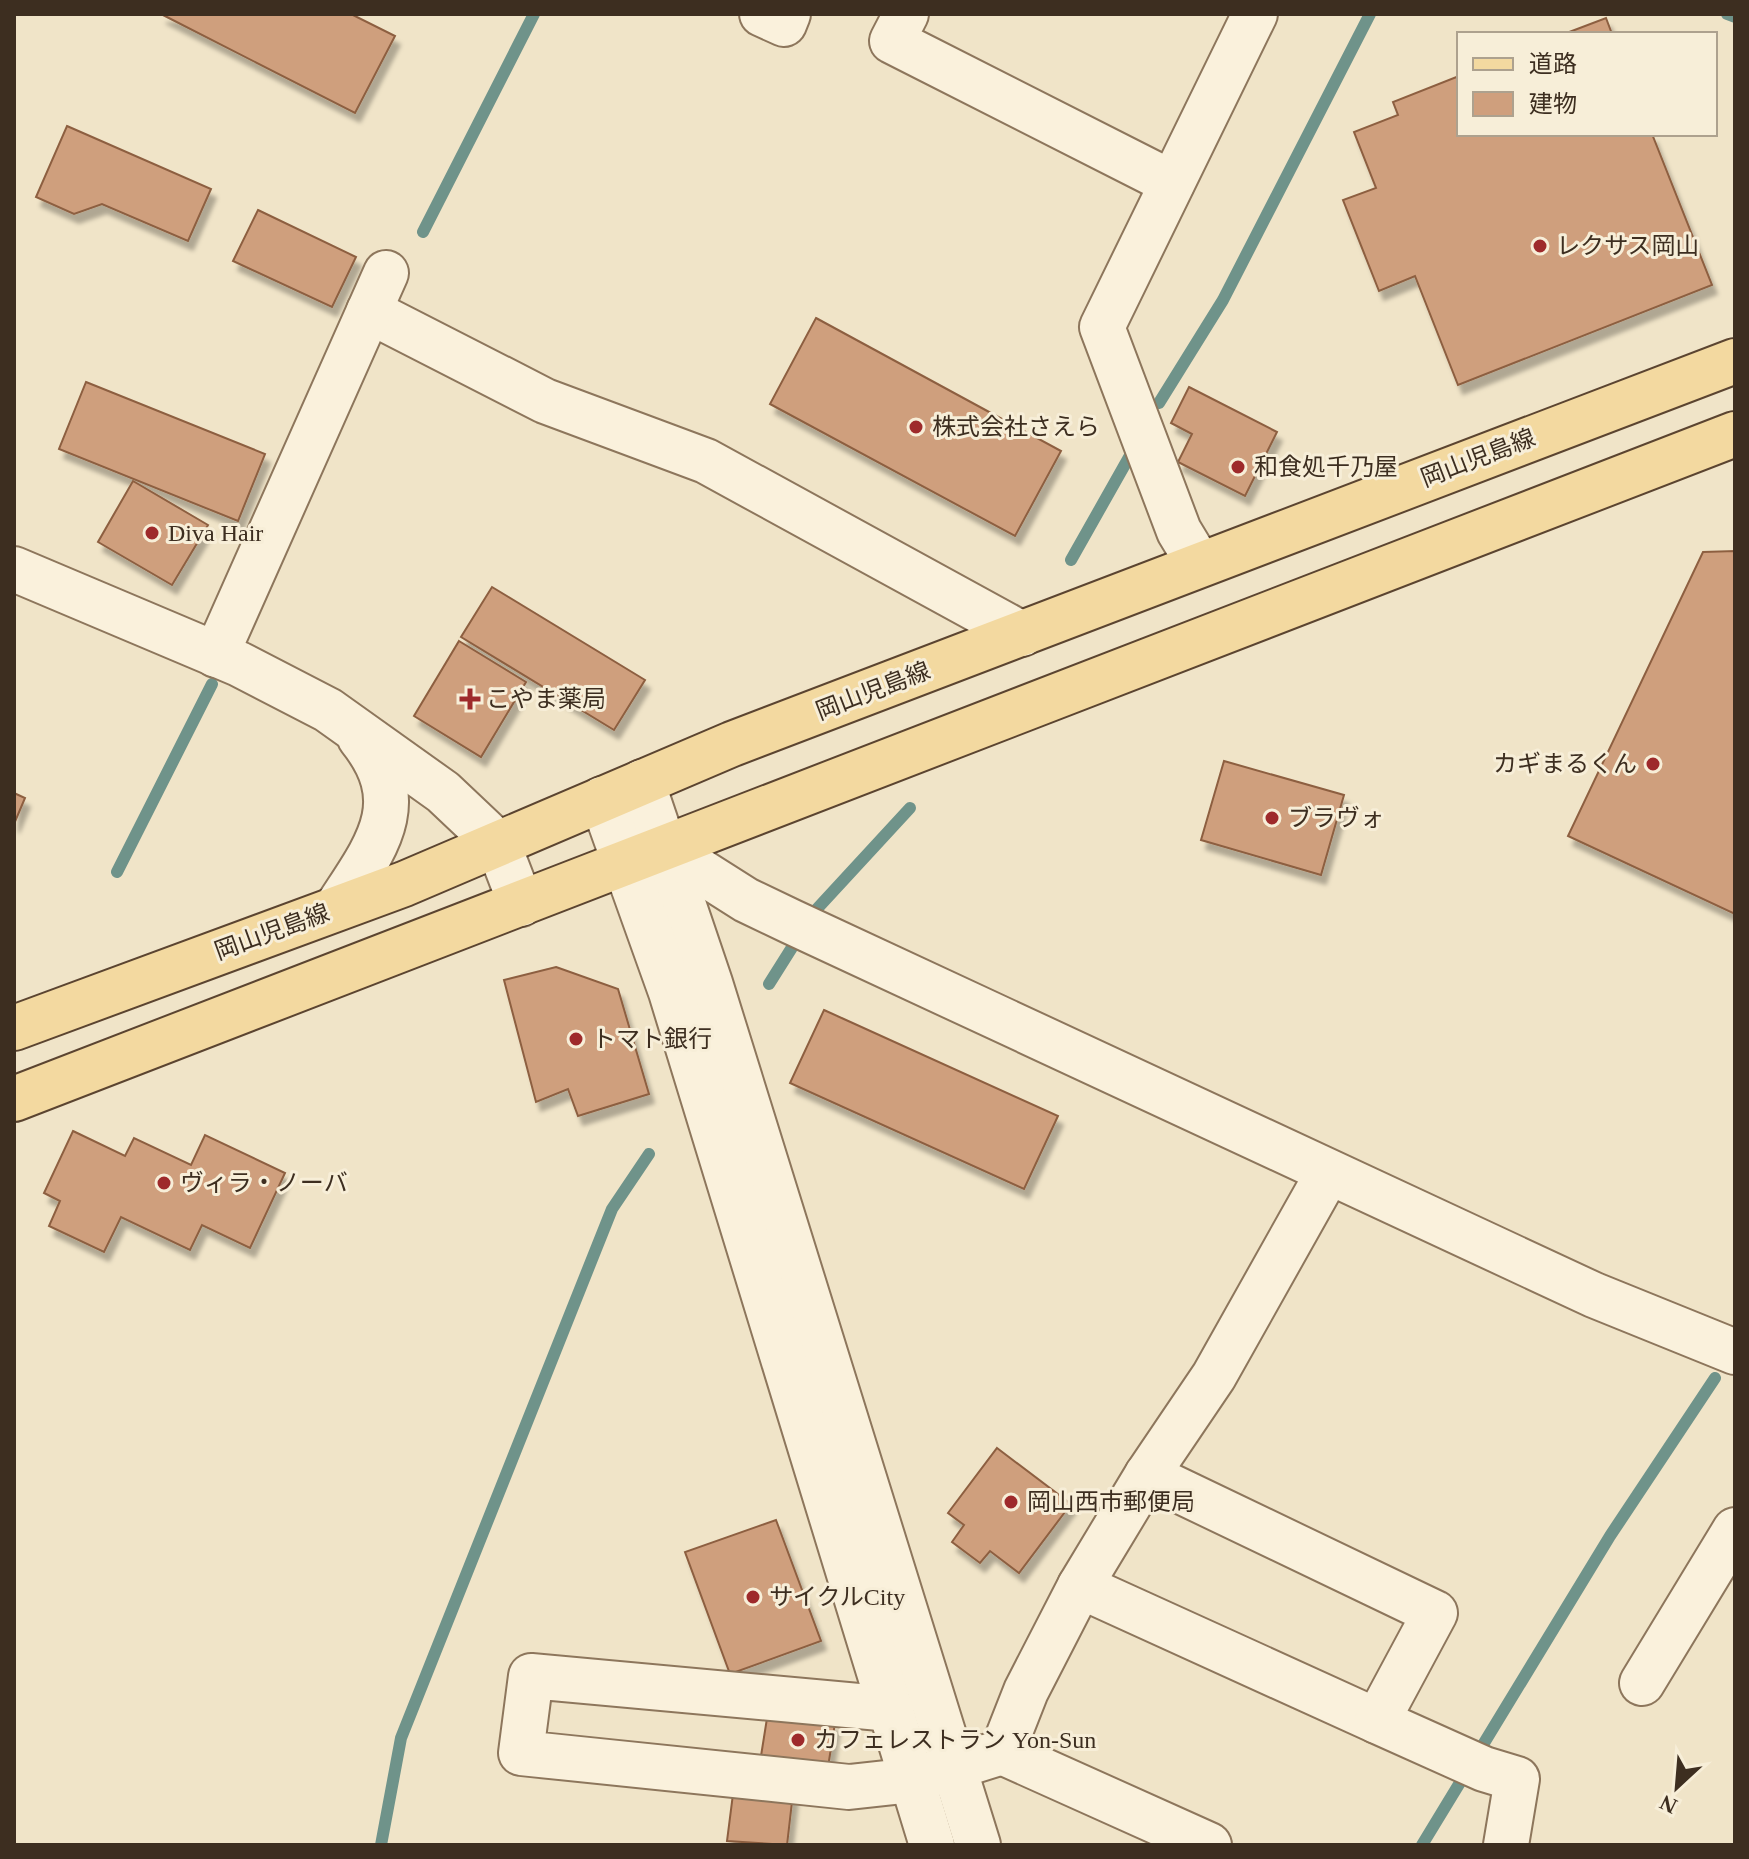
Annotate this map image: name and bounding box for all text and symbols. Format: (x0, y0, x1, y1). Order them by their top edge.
legend (1457, 32, 1717, 136)
text: 道路 (1529, 51, 1577, 77)
text: 建物 (1529, 91, 1577, 117)
place label: レクサス岡山 (1556, 233, 1700, 259)
marker: レクサス岡山 (1531, 237, 1549, 255)
place label: 株式会社さえら (932, 414, 1100, 440)
marker: 株式会社さえら (907, 418, 925, 436)
street label: 岡山児島線 (1417, 424, 1539, 492)
place label: 和食処千乃屋 (1254, 454, 1398, 480)
marker: 和食処千乃屋 (1229, 458, 1247, 476)
place label: Diva Hair (168, 520, 263, 546)
marker: Diva Hair (143, 524, 161, 542)
street label: 岡山児島線 (812, 657, 934, 725)
place label: こやま薬局 (486, 686, 606, 712)
marker: こやま薬局 (461, 690, 479, 708)
place label: カギまるくん (1493, 751, 1637, 777)
marker: カギまるくん (1644, 755, 1662, 773)
place label: ブラヴォ (1288, 805, 1384, 831)
marker: ブラヴォ (1263, 809, 1281, 827)
street label: 岡山児島線 (211, 899, 333, 965)
place label: トマト銀行 (592, 1026, 712, 1052)
marker: トマト銀行 (567, 1030, 585, 1048)
place label: ヴィラ・ノーバ (180, 1170, 348, 1196)
marker: ヴィラ・ノーバ (155, 1174, 173, 1192)
place label: 岡山西市郵便局 (1027, 1489, 1195, 1515)
marker: 岡山西市郵便局 (1002, 1493, 1020, 1511)
place label: サイクルCity (769, 1584, 905, 1610)
marker: サイクルCity (744, 1588, 762, 1606)
place label: カフェレストラン Yon-Sun (814, 1727, 1096, 1753)
marker: カフェレストラン Yon-Sun (789, 1731, 807, 1749)
north arrow (1637, 1747, 1717, 1827)
text: N (1656, 1790, 1681, 1819)

